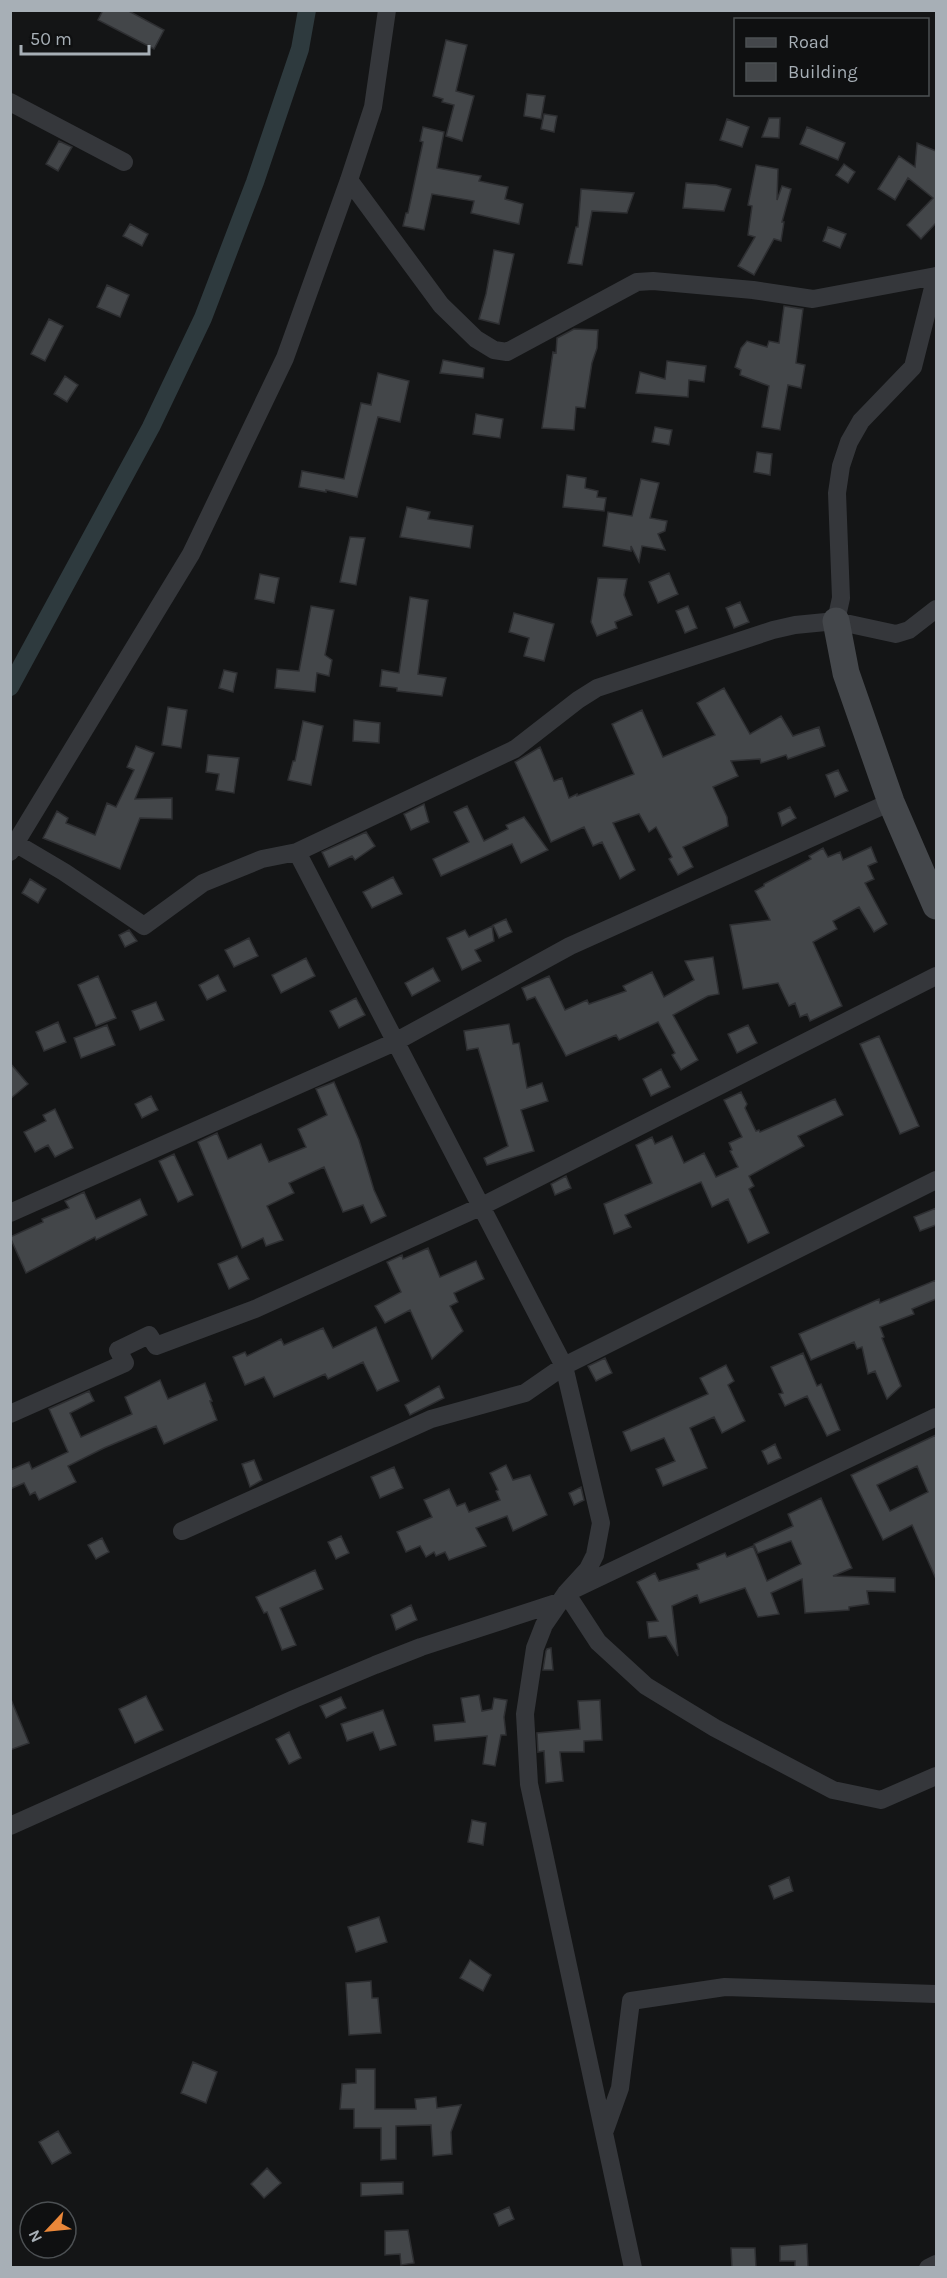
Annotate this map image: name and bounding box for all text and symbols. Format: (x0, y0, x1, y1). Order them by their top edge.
scale bar (21, 18, 148, 56)
legend (734, 18, 929, 96)
text: 50 m (30, 28, 72, 50)
text: Road (788, 31, 829, 53)
text: Building (788, 61, 858, 83)
north arrow (18, 2200, 78, 2260)
text: N (24, 2227, 46, 2246)

